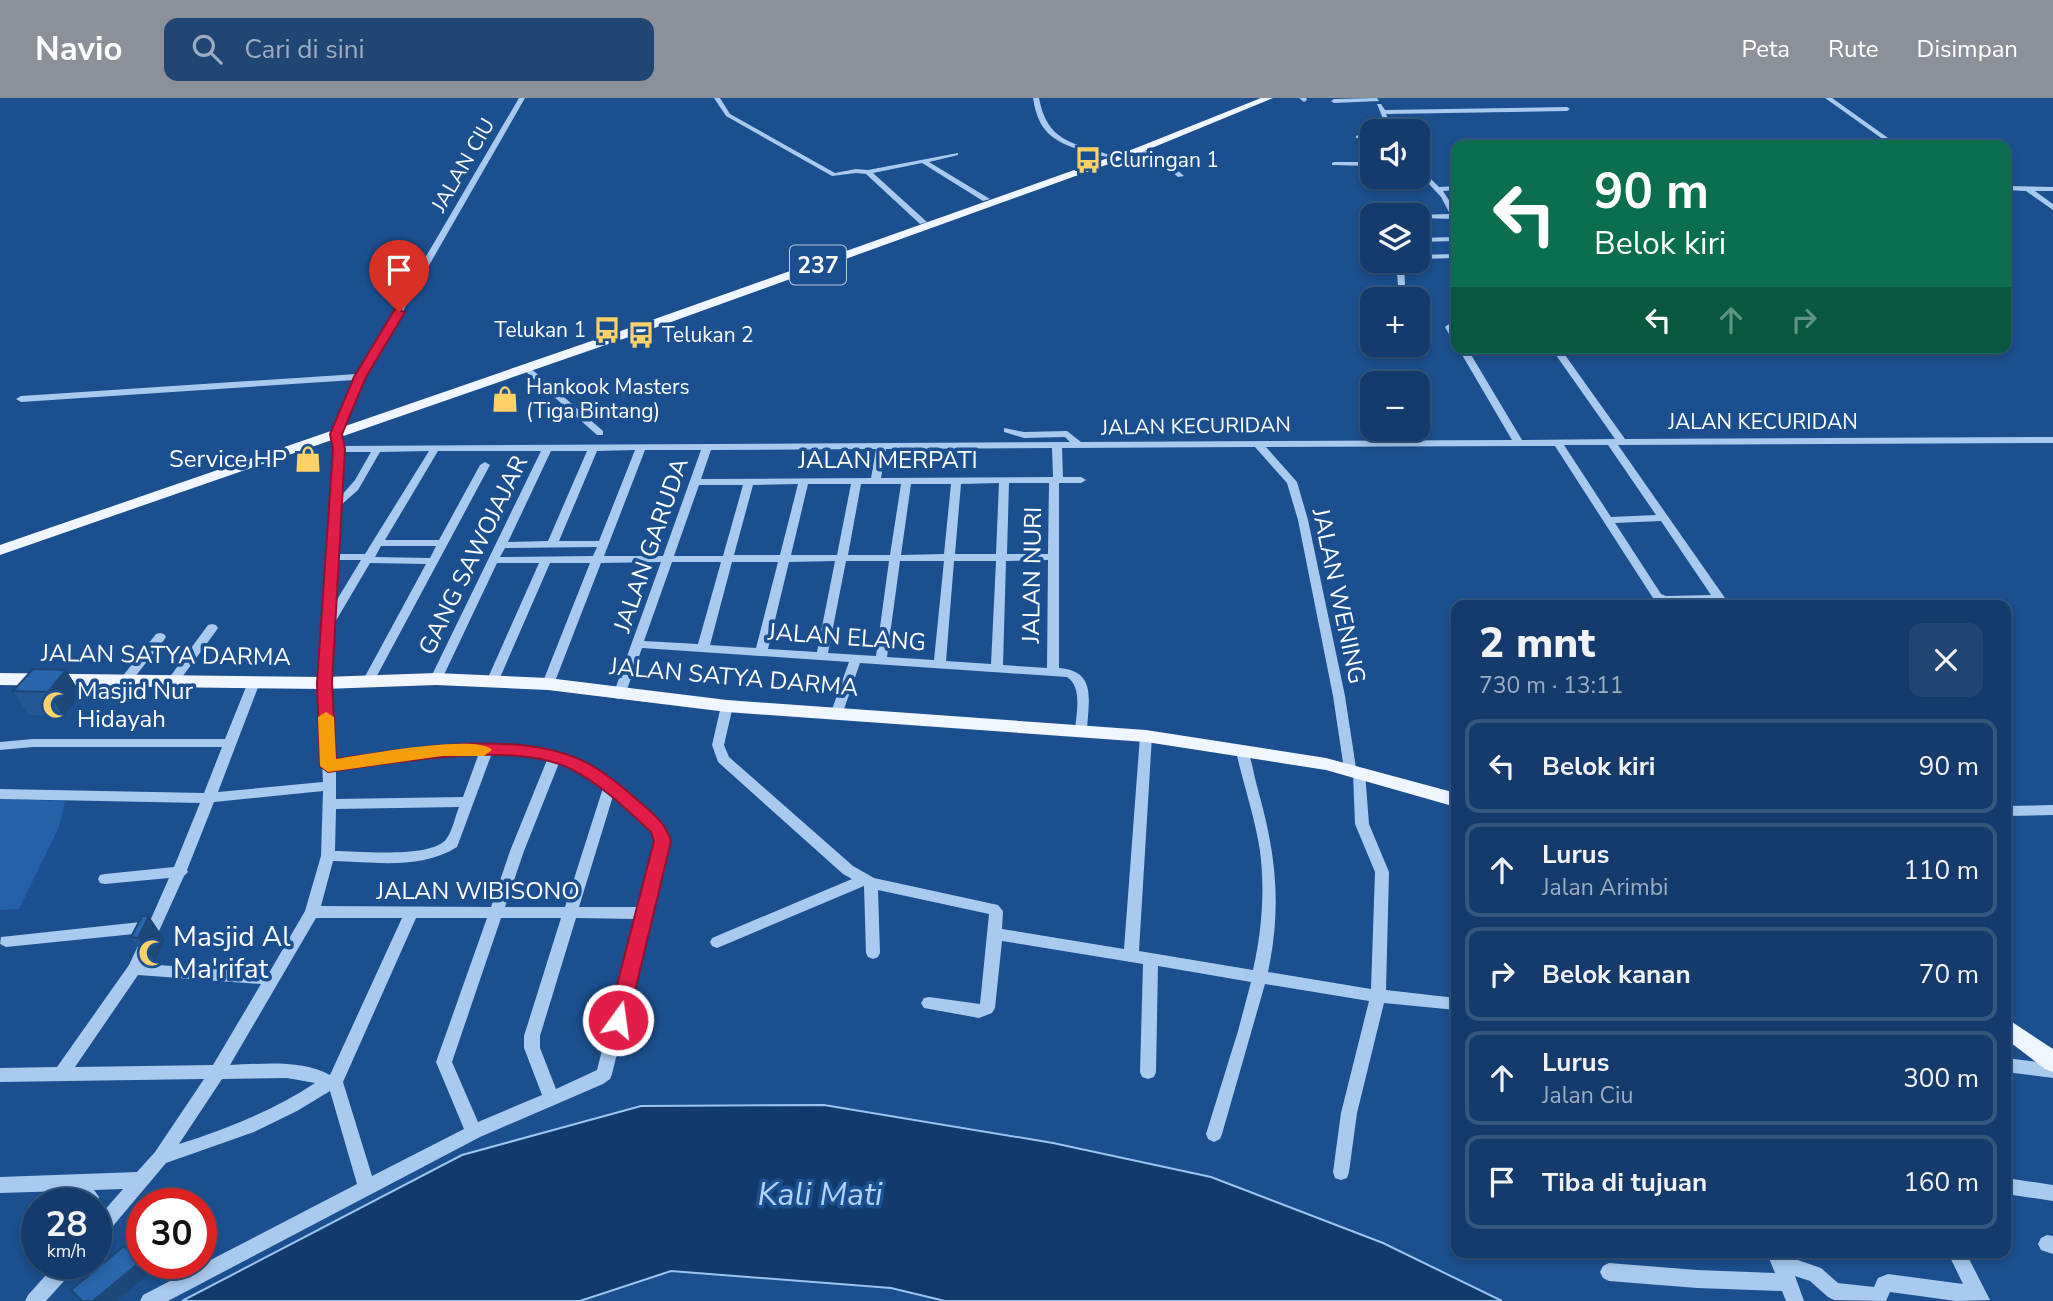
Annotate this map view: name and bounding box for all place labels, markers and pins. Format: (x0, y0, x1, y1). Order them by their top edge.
bus stop icon: Cluringan 1 (1073, 145, 1103, 175)
place label: Cluringan 1 (1109, 146, 1219, 174)
pin (369, 240, 429, 312)
bus stop icon: Telukan 1 (592, 315, 622, 345)
place label: Telukan 1 (494, 316, 586, 344)
bus stop icon: Telukan 2 (626, 320, 656, 350)
place label: Telukan 2 (662, 321, 754, 349)
place label: Hankook Masters (Tiga Bintang) (526, 373, 690, 425)
shop icon: Hankook Masters (Tiga Bintang) (490, 384, 520, 414)
place label: Service HP (169, 443, 287, 475)
shop icon: Service HP (293, 444, 323, 474)
place label: Masjid Nur Hidayah (77, 675, 193, 735)
mosque icon: Masjid Nur Hidayah (41, 690, 71, 720)
place label: Masjid Al Ma'rifat (173, 918, 291, 988)
mosque icon: Masjid Al Ma'rifat (137, 938, 167, 968)

